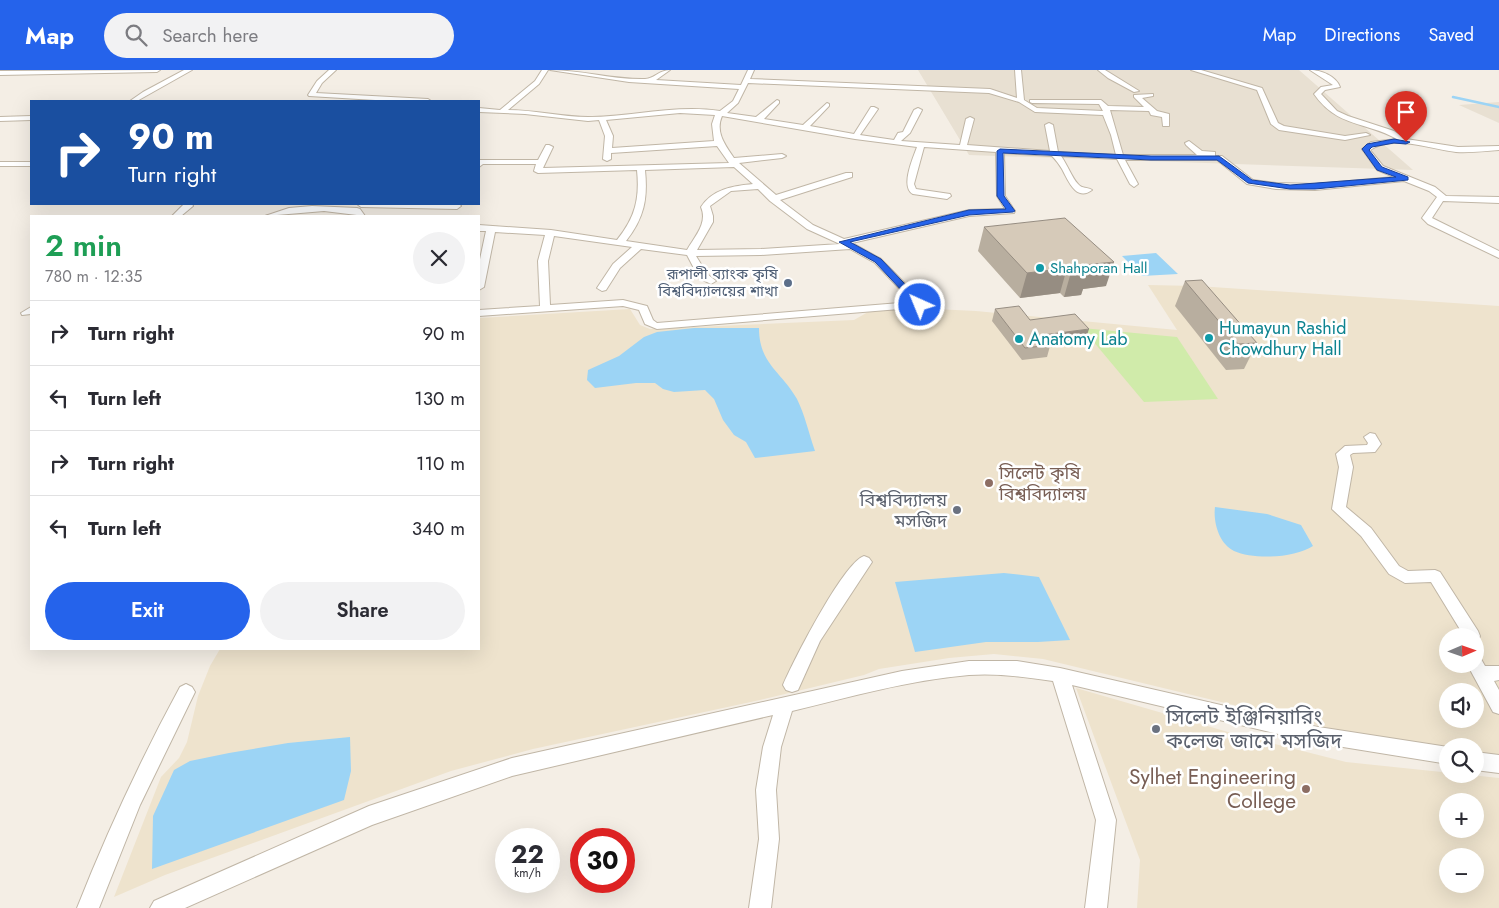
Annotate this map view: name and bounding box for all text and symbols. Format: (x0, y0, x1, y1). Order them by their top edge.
search box (104, 13, 454, 58)
text: Map (25, 18, 74, 53)
icon: search (122, 21, 150, 49)
text: Search here (162, 22, 258, 49)
text: Map (1263, 22, 1296, 48)
text: Directions (1324, 22, 1400, 48)
text: Saved (1428, 22, 1474, 48)
pin (1385, 91, 1427, 142)
icon: arrive (1392, 98, 1420, 126)
text: 90 m (128, 112, 214, 162)
icon: right (45, 120, 110, 185)
text: Turn right (128, 158, 216, 190)
text: 2 min (45, 224, 122, 267)
button: close (413, 232, 465, 284)
place label: Shahporan Hall (1050, 257, 1148, 279)
marker: Shahporan Hall (1034, 262, 1046, 274)
place label: রূপালী ব্যাংক কৃষি বিশ্ববিদ্যালয়ের শাখা (657, 263, 779, 302)
text: 780 m · 12:35 (45, 265, 142, 288)
marker: রূপালী ব্যাংক কৃষি বিশ্ববিদ্যালয়ের শাখা (782, 277, 794, 289)
position arrow (893, 278, 945, 330)
place label: Humayun Rashid Chowdhury Hall (1219, 315, 1347, 362)
icon: right (45, 319, 73, 347)
text: Turn right (88, 320, 174, 347)
text: 90 m (422, 320, 465, 347)
place label: Anatomy Lab (1029, 326, 1127, 352)
marker: Humayun Rashid Chowdhury Hall (1203, 332, 1215, 344)
marker: Anatomy Lab (1013, 333, 1025, 345)
icon: left (45, 384, 73, 412)
text: Turn left (88, 385, 161, 412)
text: 130 m (414, 385, 465, 412)
icon: right (45, 449, 73, 477)
text: Turn right (88, 450, 174, 477)
text: 110 m (416, 450, 465, 477)
place label: সিলেট কৃষি বিশ্ববিদ্যালয় (998, 460, 1087, 507)
marker: সিলেট কৃষি বিশ্ববিদ্যালয় (983, 477, 995, 489)
place label: বিশ্ববিদ্যালয় মসজিদ (859, 487, 948, 534)
marker: বিশ্ববিদ্যালয় মসজিদ (951, 504, 963, 516)
icon: left (45, 514, 73, 542)
text: Turn left (88, 515, 161, 542)
text: 340 m (412, 515, 465, 542)
button: Exit (45, 582, 250, 640)
button: Share (260, 582, 465, 640)
north arrow (1439, 628, 1484, 672)
map controls (1439, 628, 1484, 893)
button: sound (1439, 683, 1484, 728)
place label: সিলেট ইঞ্জিনিয়ারিং কলেজ জামে মসজিদ (1165, 702, 1342, 756)
marker: সিলেট ইঞ্জিনিয়ারিং কলেজ জামে মসজিদ (1150, 723, 1162, 735)
button: search (1439, 738, 1484, 783)
place label: Sylhet Engineering College (1129, 762, 1296, 816)
marker: Sylhet Engineering College (1300, 783, 1312, 795)
button: + (1439, 793, 1484, 838)
speed limit sign: 30 (570, 828, 635, 893)
text: 22 (511, 836, 544, 872)
button: − (1439, 848, 1484, 893)
text: km/h (514, 864, 541, 882)

